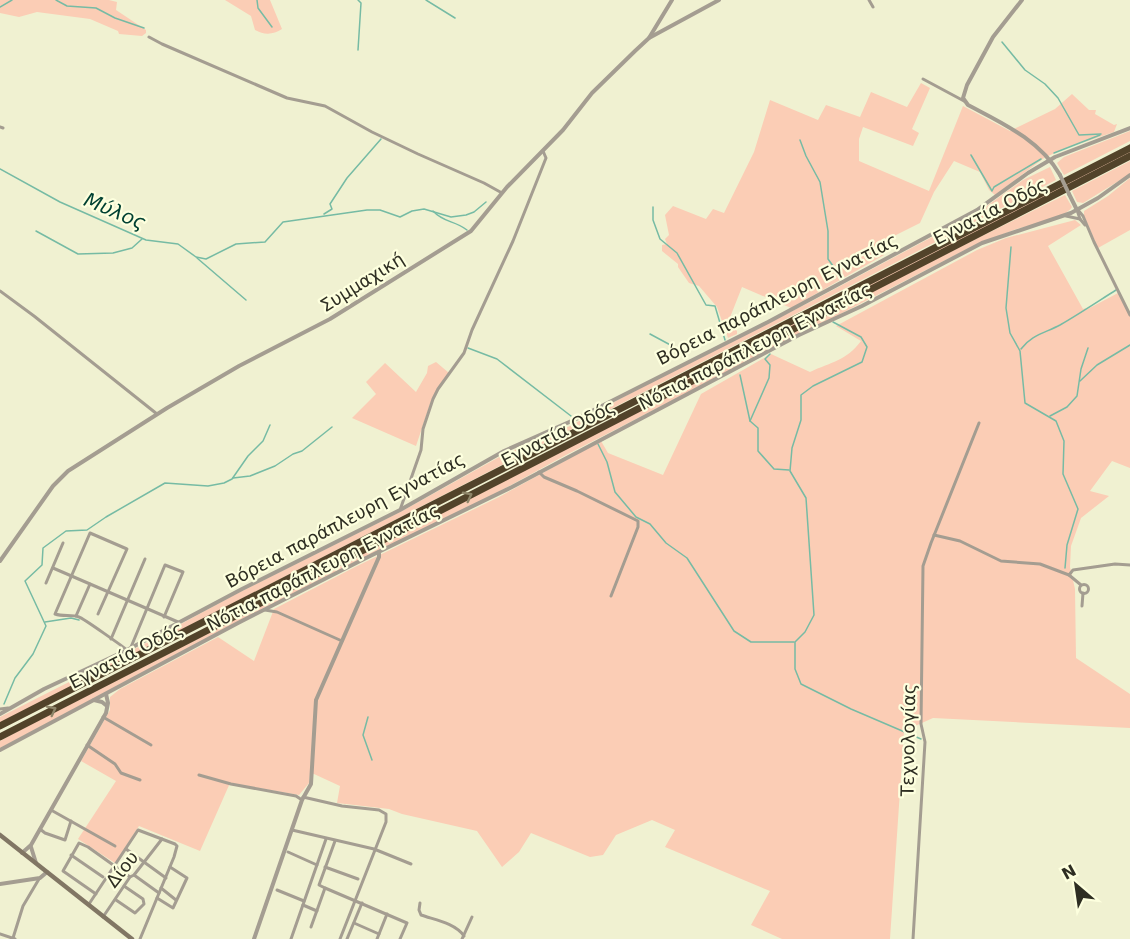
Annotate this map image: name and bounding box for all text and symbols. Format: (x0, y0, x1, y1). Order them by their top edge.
street label: Εγνατία Οδός (929, 173, 1051, 249)
water label: Μύλος (81, 187, 150, 235)
street label: Βόρεια παράπλευρη Εγνατίας (653, 229, 901, 369)
street label: Συμμαχική (316, 248, 408, 316)
street label: Νότια παράπλευρη Εγνατίας (635, 278, 875, 414)
street label: Εγνατία Οδός (497, 395, 619, 471)
street label: Βόρεια παράπλευρη Εγνατίας (222, 448, 468, 592)
one-way arrow (462, 492, 472, 503)
street label: Νότια παράπλευρη Εγνατίας (203, 499, 443, 635)
street label: Εγνατία Οδός (65, 617, 187, 693)
street label: Τεχνολογίας (896, 683, 919, 798)
one-way arrow (45, 705, 56, 717)
street label: Δίου (101, 847, 143, 891)
north arrow (1046, 855, 1106, 915)
text: N (1059, 861, 1079, 884)

